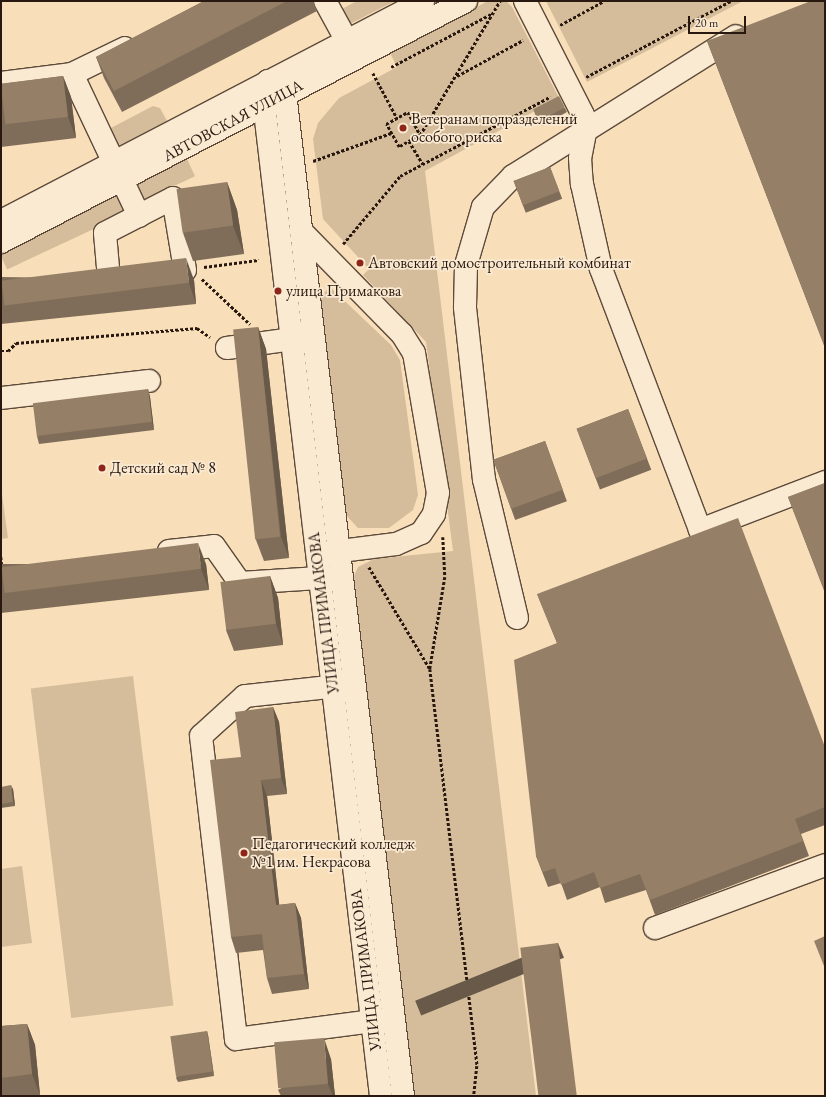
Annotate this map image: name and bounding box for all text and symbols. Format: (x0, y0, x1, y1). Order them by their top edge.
scale bar (690, 8, 748, 34)
text: 20 m (695, 15, 718, 31)
street label: АВТОВСКАЯ УЛИЦА (160, 76, 306, 166)
place label: Ветеранам подразделений особого риска (411, 109, 577, 147)
marker: Ветеранам подразделений особого риска (398, 123, 408, 133)
place label: Автовский домостроительный комбинат (368, 253, 631, 273)
marker: Автовский домостроительный комбинат (355, 258, 365, 268)
place label: улица Примакова (286, 281, 401, 301)
marker: улица Примакова (273, 286, 283, 296)
place label: Детский сад № 8 (110, 458, 216, 478)
marker: Детский сад № 8 (97, 463, 107, 473)
street label: УЛИЦА ПРИМАКОВА (305, 531, 343, 695)
place label: Педагогический колледж №1 им. Некрасова (252, 834, 415, 872)
marker: Педагогический колледж №1 им. Некрасова (239, 848, 249, 858)
street label: УЛИЦА ПРИМАКОВА (347, 888, 385, 1052)

